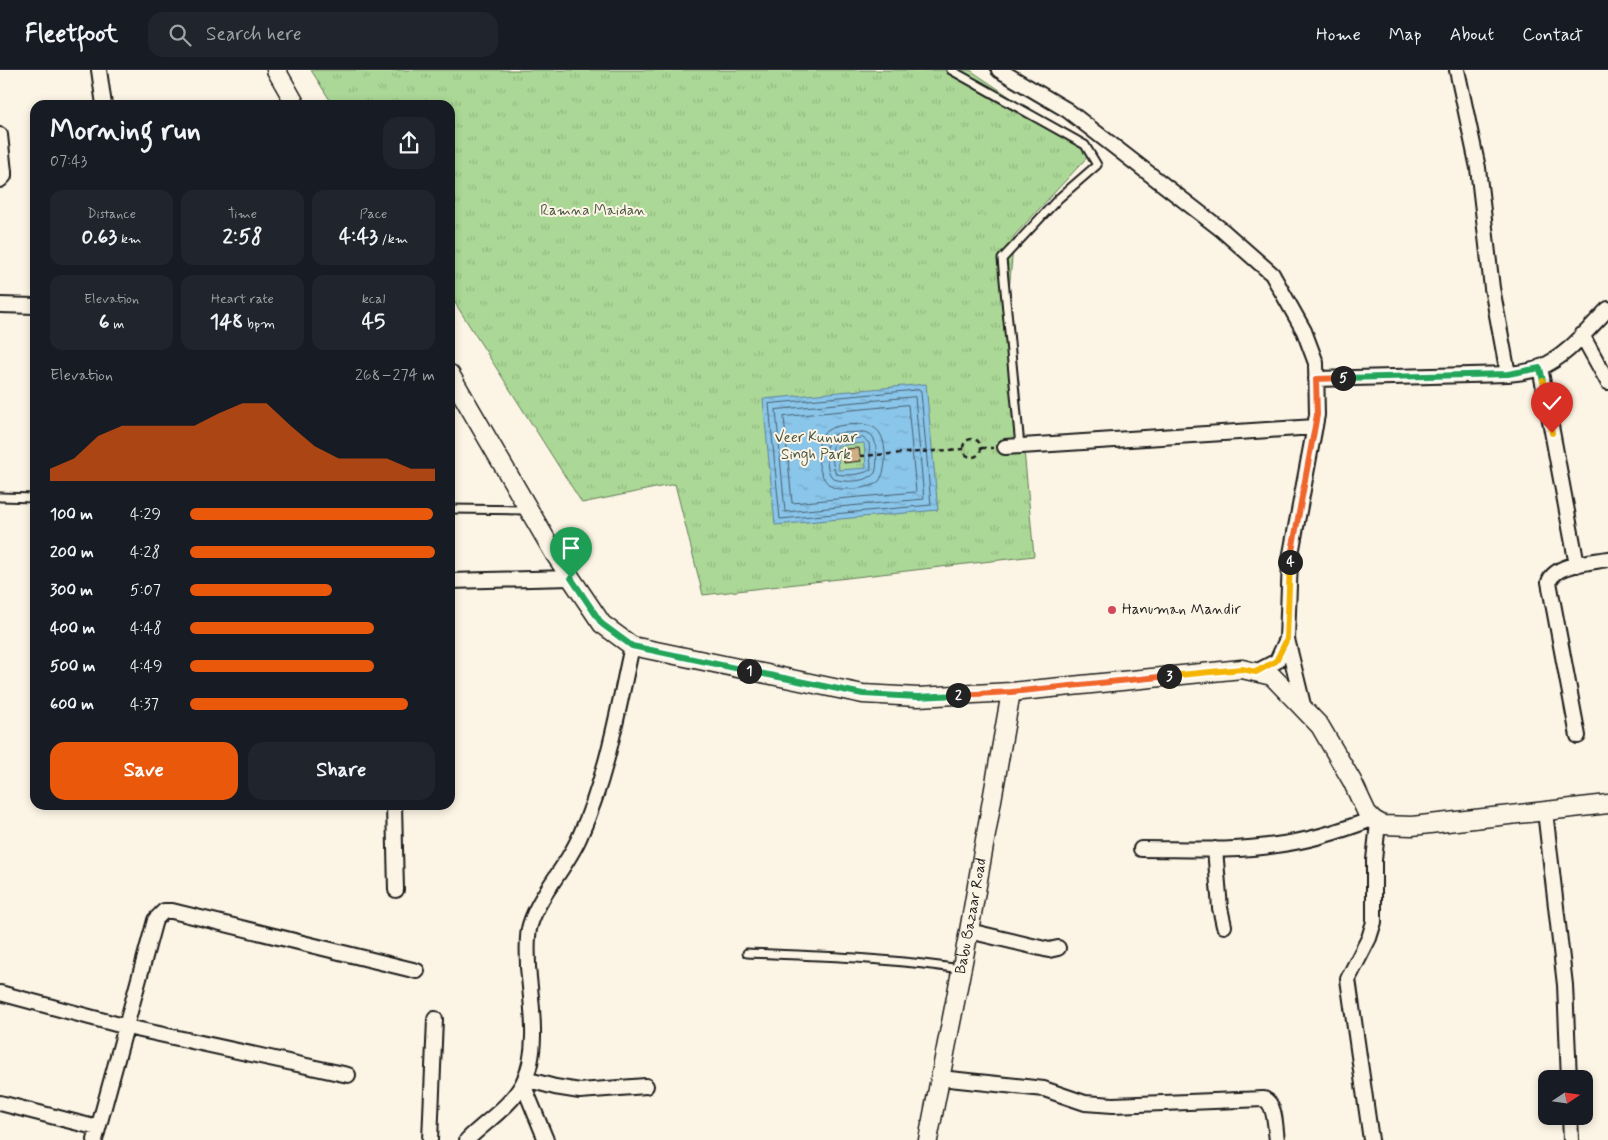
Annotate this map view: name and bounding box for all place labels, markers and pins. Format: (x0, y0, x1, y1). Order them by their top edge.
pin: 5 (1330, 366, 1356, 390)
pin (1531, 382, 1573, 433)
pin (550, 527, 592, 578)
pin: 4 (1278, 550, 1302, 574)
place label: Hanuman Mandir (1122, 600, 1242, 620)
marker: Hanuman Mandir (1106, 604, 1118, 616)
pin: 1 (736, 658, 762, 684)
pin: 3 (1156, 664, 1182, 688)
pin: 2 (946, 682, 970, 708)

